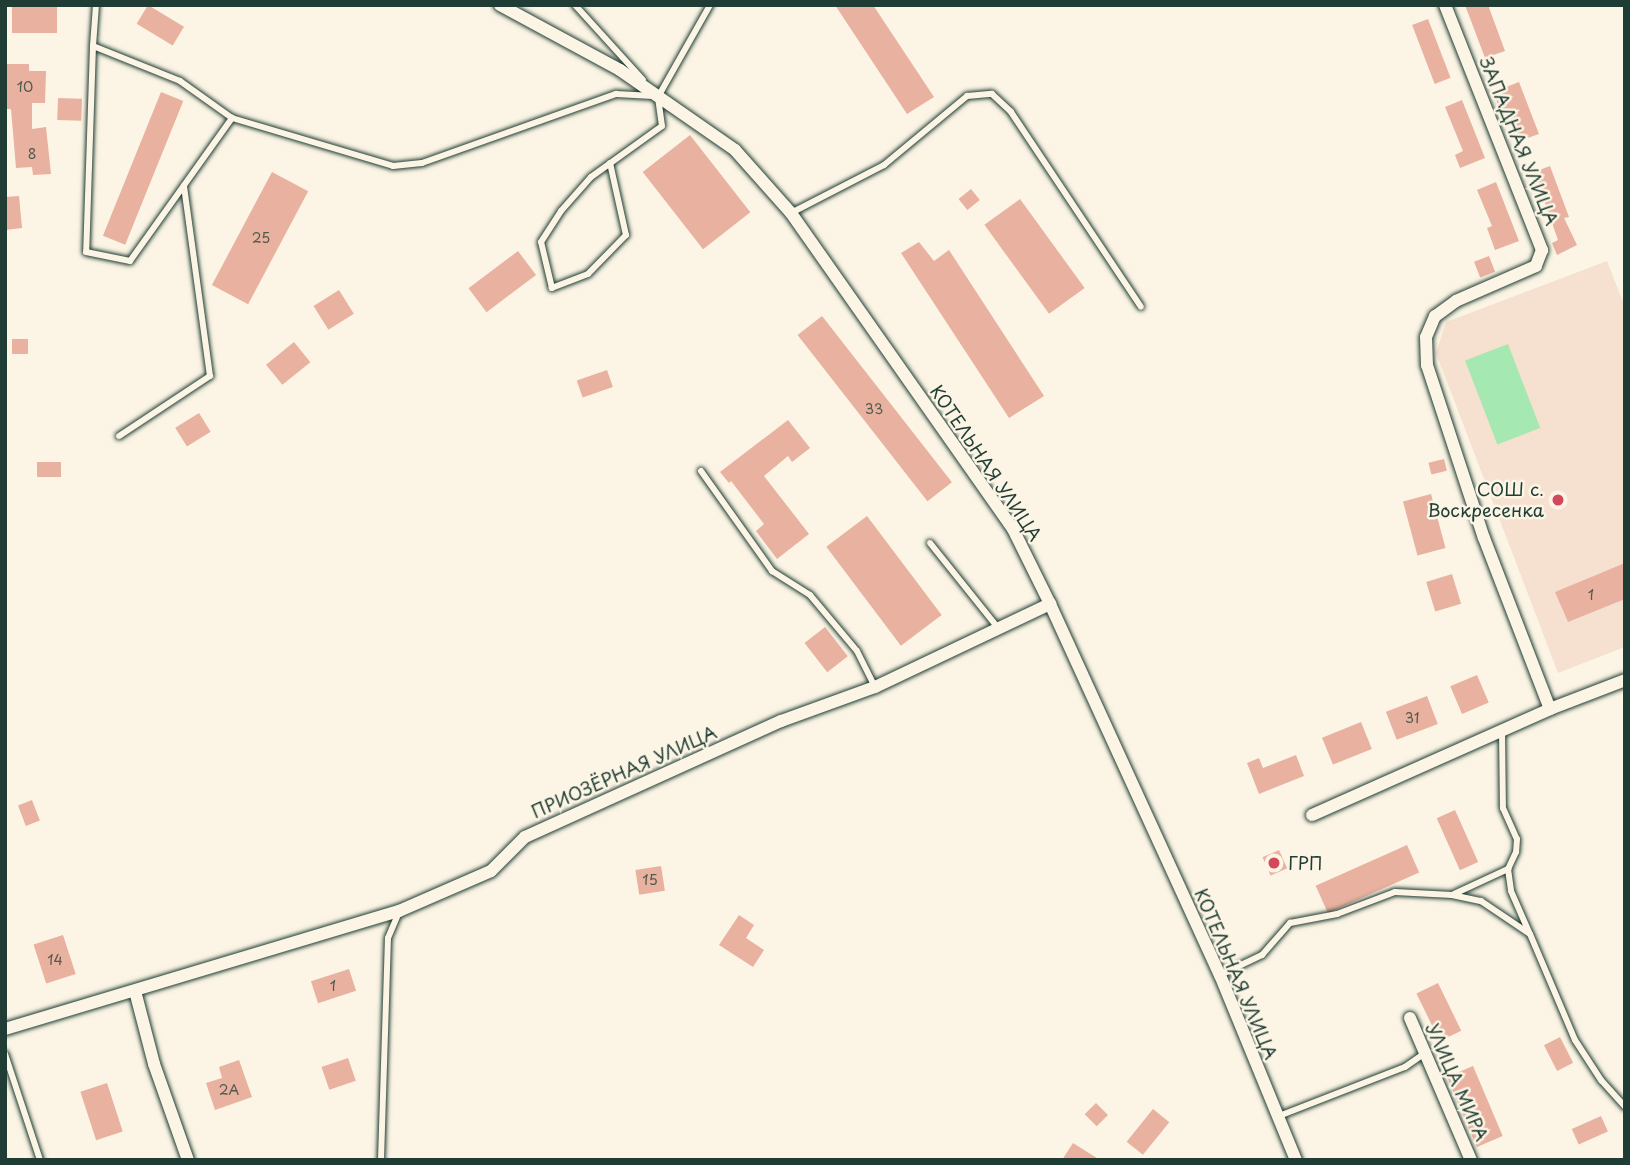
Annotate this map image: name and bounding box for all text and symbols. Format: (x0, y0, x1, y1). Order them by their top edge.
street label: ЗАПАДНАЯ УЛИЦА (1475, 54, 1563, 228)
house number: 10 (17, 79, 33, 95)
house number: 8 (28, 146, 36, 162)
house number: 25 (252, 230, 270, 246)
street label: КОТЕЛЬНАЯ УЛИЦА (926, 381, 1046, 545)
house number: 33 (865, 401, 883, 417)
place label: СОШ с. Воскресенка (1428, 479, 1544, 522)
marker: СОШ с. Воскресенка (1550, 492, 1566, 508)
house number: 1 (1588, 587, 1594, 603)
house number: 31 (1405, 710, 1419, 726)
street label: ПРИОЗЁРНАЯ УЛИЦА (528, 721, 720, 823)
place label: ГРП (1288, 852, 1322, 874)
marker: ГРП (1266, 855, 1282, 871)
house number: 15 (642, 872, 658, 888)
street label: КОТЕЛЬНАЯ УЛИЦА (1190, 885, 1282, 1063)
house number: 14 (47, 952, 63, 968)
house number: 1 (330, 978, 336, 994)
street label: УЛИЦА МИРА (1421, 1019, 1493, 1145)
house number: 2А (219, 1082, 239, 1098)

